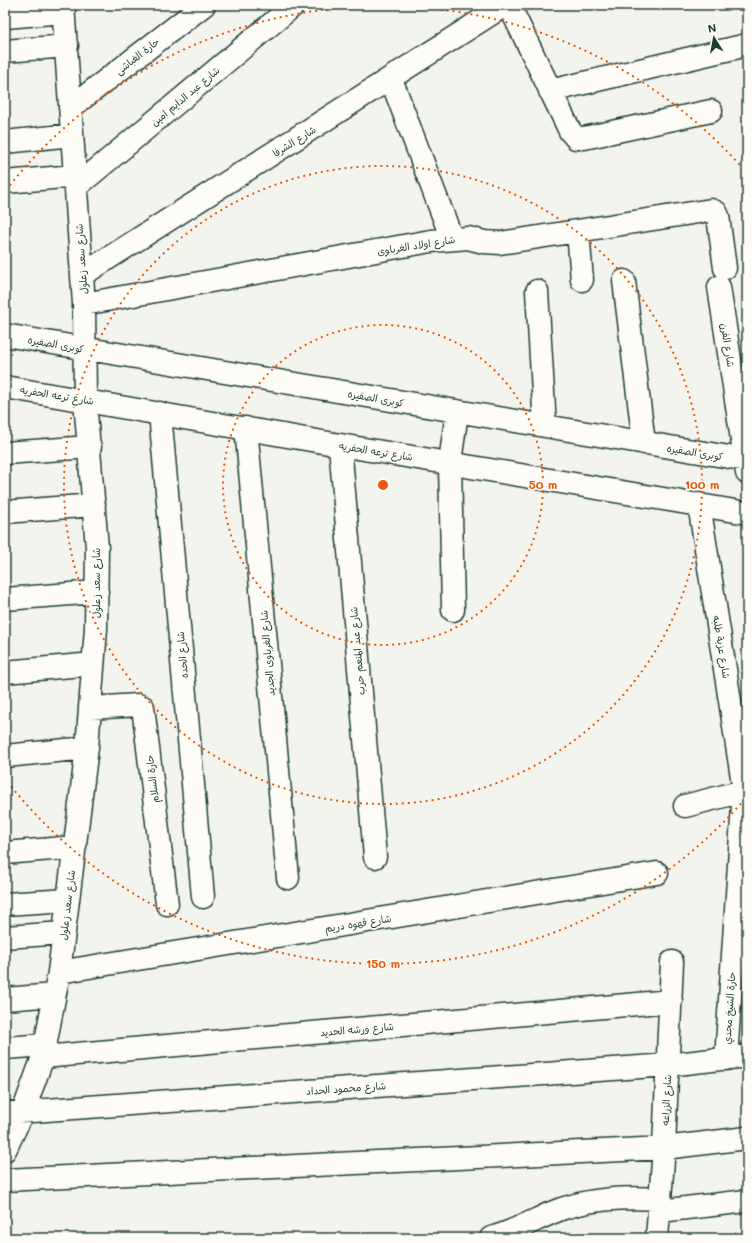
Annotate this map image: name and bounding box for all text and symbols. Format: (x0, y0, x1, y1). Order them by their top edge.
north arrow (694, 18, 734, 58)
text: N (706, 20, 718, 36)
street label: حارة الغباشى (112, 34, 163, 78)
street label: شارع عبد الدايم امين (148, 63, 223, 130)
street label: شارع الشرفا (270, 122, 319, 161)
street label: شارع سعد زعلول (72, 223, 91, 295)
street label: شارع اولاد الغرباوى (376, 232, 457, 259)
street label: شارع الفرن (717, 322, 738, 368)
street label: كوبرى الصفيره (27, 332, 85, 357)
street label: شارع ترعه الحفريه (19, 382, 95, 409)
street label: كوبرى الصفيره (347, 386, 405, 411)
street label: شارع ترعه الحفريه (338, 438, 414, 465)
street label: كوبرى الصفيره (666, 441, 724, 464)
text: 50 m (529, 476, 557, 492)
text: 100 m (685, 476, 719, 492)
centre of rings (376, 478, 390, 492)
street label: شارع سعد زعلول (89, 547, 104, 618)
street label: شارع عبد المنعم حرب (346, 606, 369, 696)
street label: شارع الغرباوى الجديد (256, 609, 279, 697)
street label: شارع عزبة طلبه (709, 614, 734, 680)
street label: شارع الحده (173, 631, 192, 679)
street label: حارة السلام (142, 754, 163, 804)
street label: شارع سعد زعلول (56, 869, 79, 941)
street label: شارع قهوه دريم (324, 911, 393, 936)
text: 150 m (366, 955, 400, 971)
street label: حارة الشيخ مجدي (719, 971, 741, 1045)
street label: شارع ورشه الحديد (319, 1019, 395, 1040)
street label: شارع الزراعه (658, 1074, 675, 1126)
street label: شارع محمود الحداد (306, 1078, 387, 1099)

